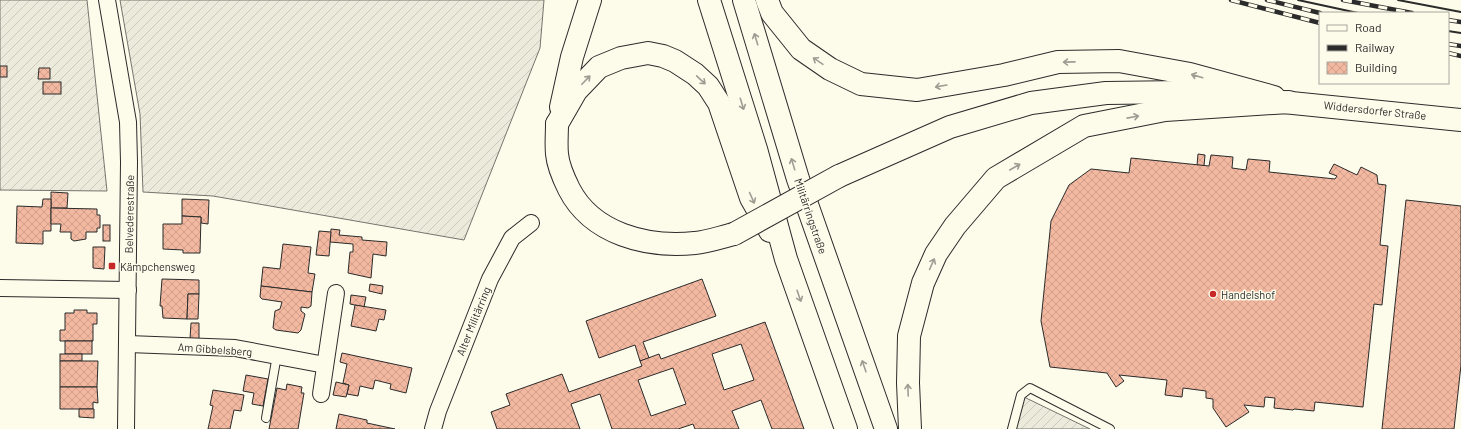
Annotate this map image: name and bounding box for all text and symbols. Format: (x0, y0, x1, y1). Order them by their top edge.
legend (1319, 12, 1449, 84)
text: Road (1355, 20, 1382, 34)
one-way arrow (752, 33, 759, 46)
text: Railway (1355, 40, 1395, 54)
one-way arrow (813, 57, 824, 65)
one-way arrow (1063, 58, 1076, 66)
text: Building (1355, 60, 1397, 74)
one-way arrow (1191, 72, 1204, 79)
one-way arrow (581, 75, 591, 85)
one-way arrow (696, 75, 706, 84)
one-way arrow (935, 82, 948, 90)
one-way arrow (739, 97, 746, 110)
street label: Widdersdorfer Straße (1323, 98, 1427, 122)
one-way arrow (1126, 112, 1139, 120)
one-way arrow (789, 158, 796, 171)
one-way arrow (1009, 162, 1021, 170)
street label: Belvederestraße (122, 174, 136, 253)
street label: Militärringstraße (792, 177, 830, 256)
one-way arrow (749, 191, 756, 203)
one-way arrow (928, 258, 936, 270)
place label: Kämpchensweg (120, 260, 195, 273)
marker: Kämpchensweg (107, 261, 117, 271)
street label: Alter Militärring (453, 284, 493, 357)
place label: Handelshof (1221, 288, 1275, 301)
one-way arrow (795, 289, 803, 301)
marker: Handelshof (1208, 289, 1218, 299)
street label: Am Gibbelsberg (177, 340, 253, 358)
one-way arrow (860, 359, 867, 372)
one-way arrow (904, 384, 912, 397)

